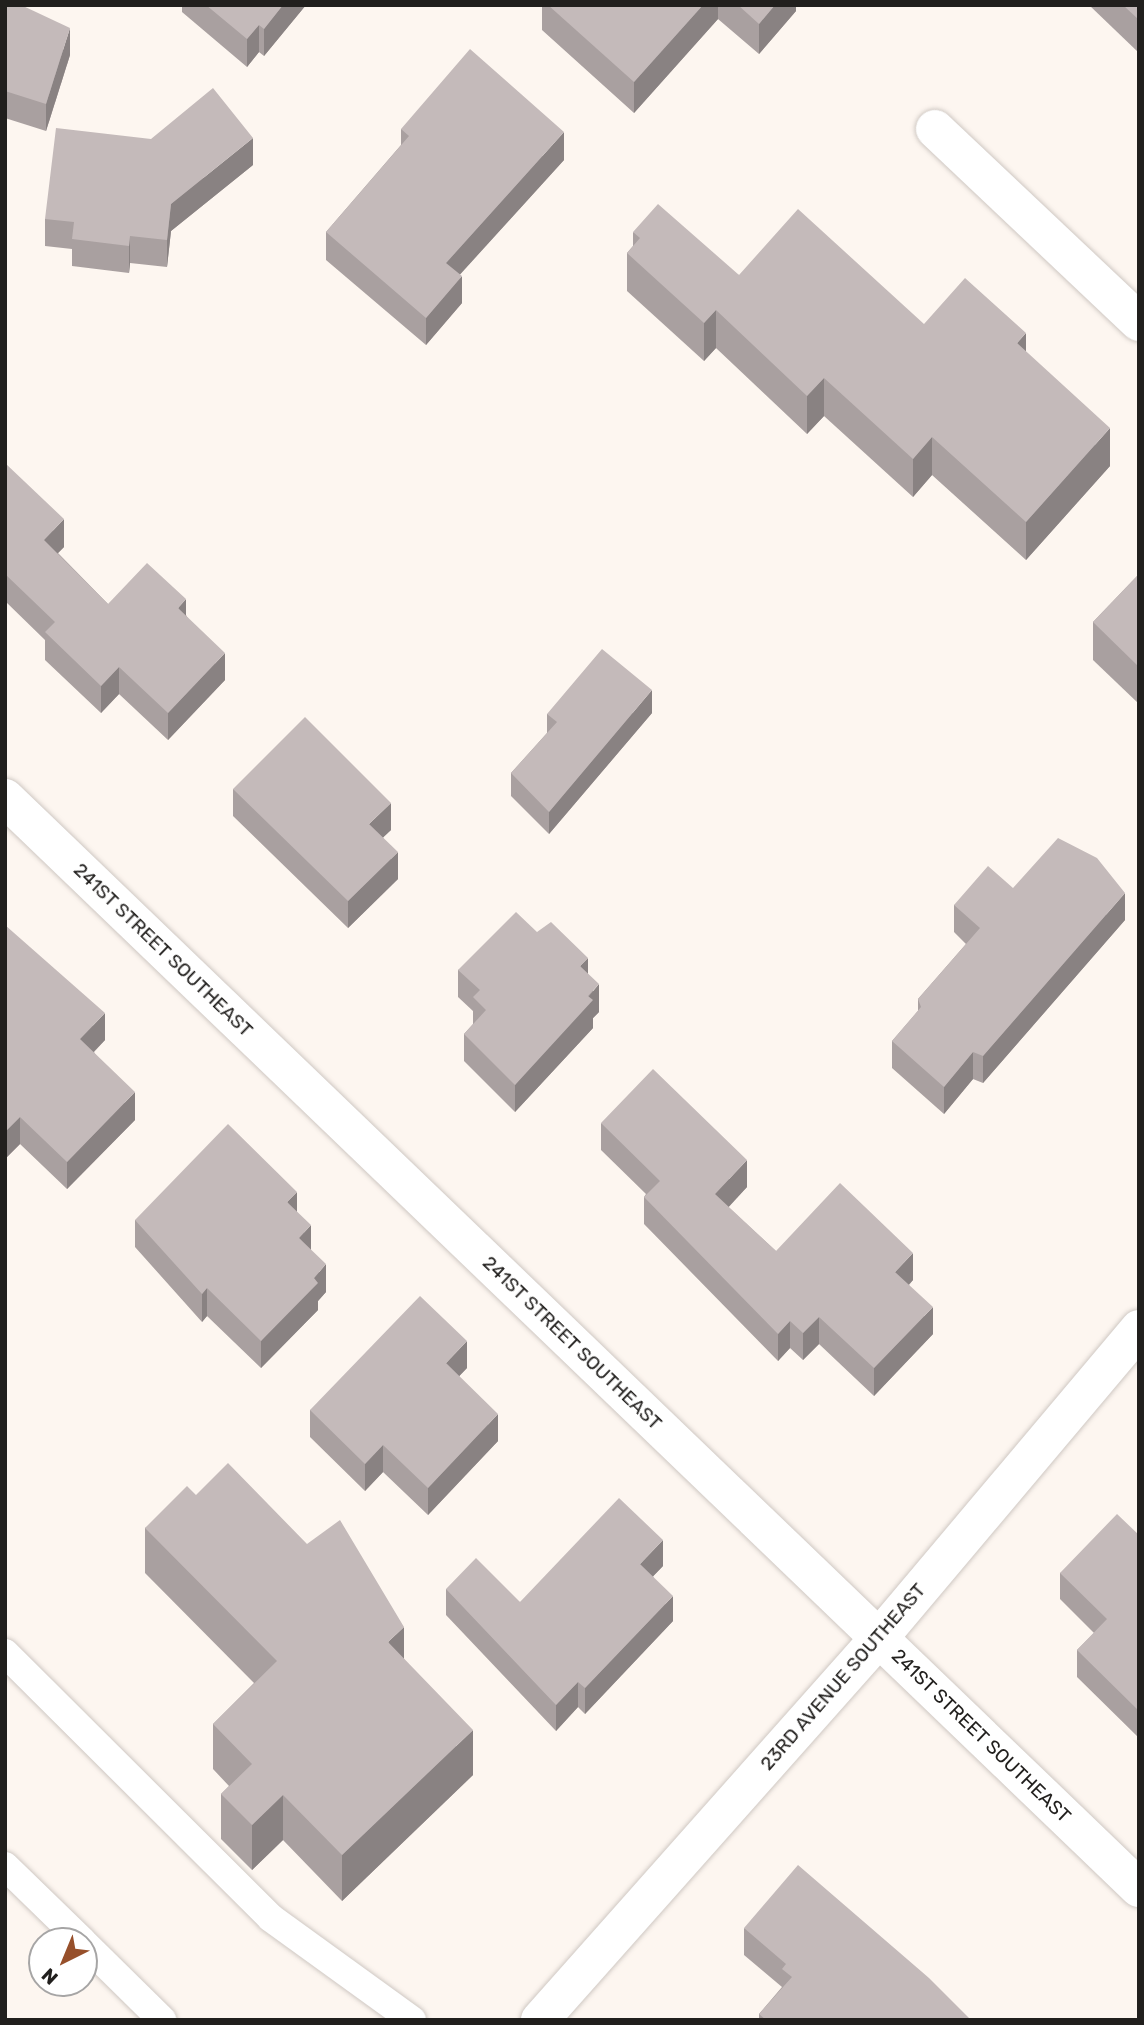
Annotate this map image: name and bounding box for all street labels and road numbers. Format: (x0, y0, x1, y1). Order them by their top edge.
street label: 241ST STREET SOUTHEAST (68, 858, 258, 1042)
street label: 241ST STREET SOUTHEAST (477, 1251, 667, 1435)
street label: 23RD AVENUE SOUTHEAST (756, 1579, 930, 1775)
street label: 241ST STREET SOUTHEAST (886, 1644, 1076, 1828)

